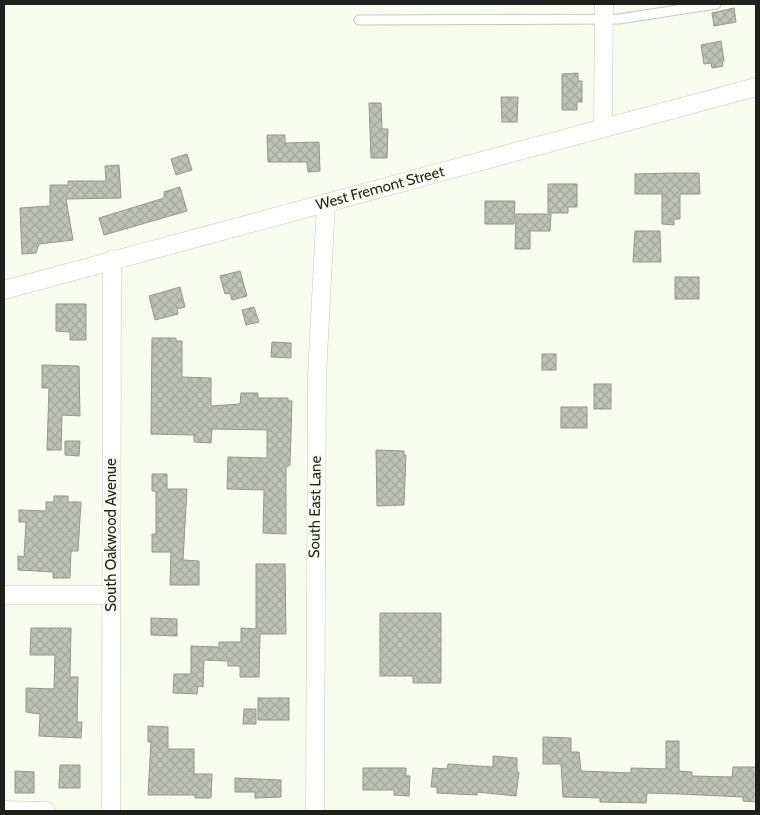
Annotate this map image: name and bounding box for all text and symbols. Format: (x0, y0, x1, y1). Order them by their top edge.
street label: West Fremont Street (314, 162, 446, 214)
street label: South East Lane (305, 455, 325, 558)
street label: South Oakwood Avenue (102, 458, 120, 612)

